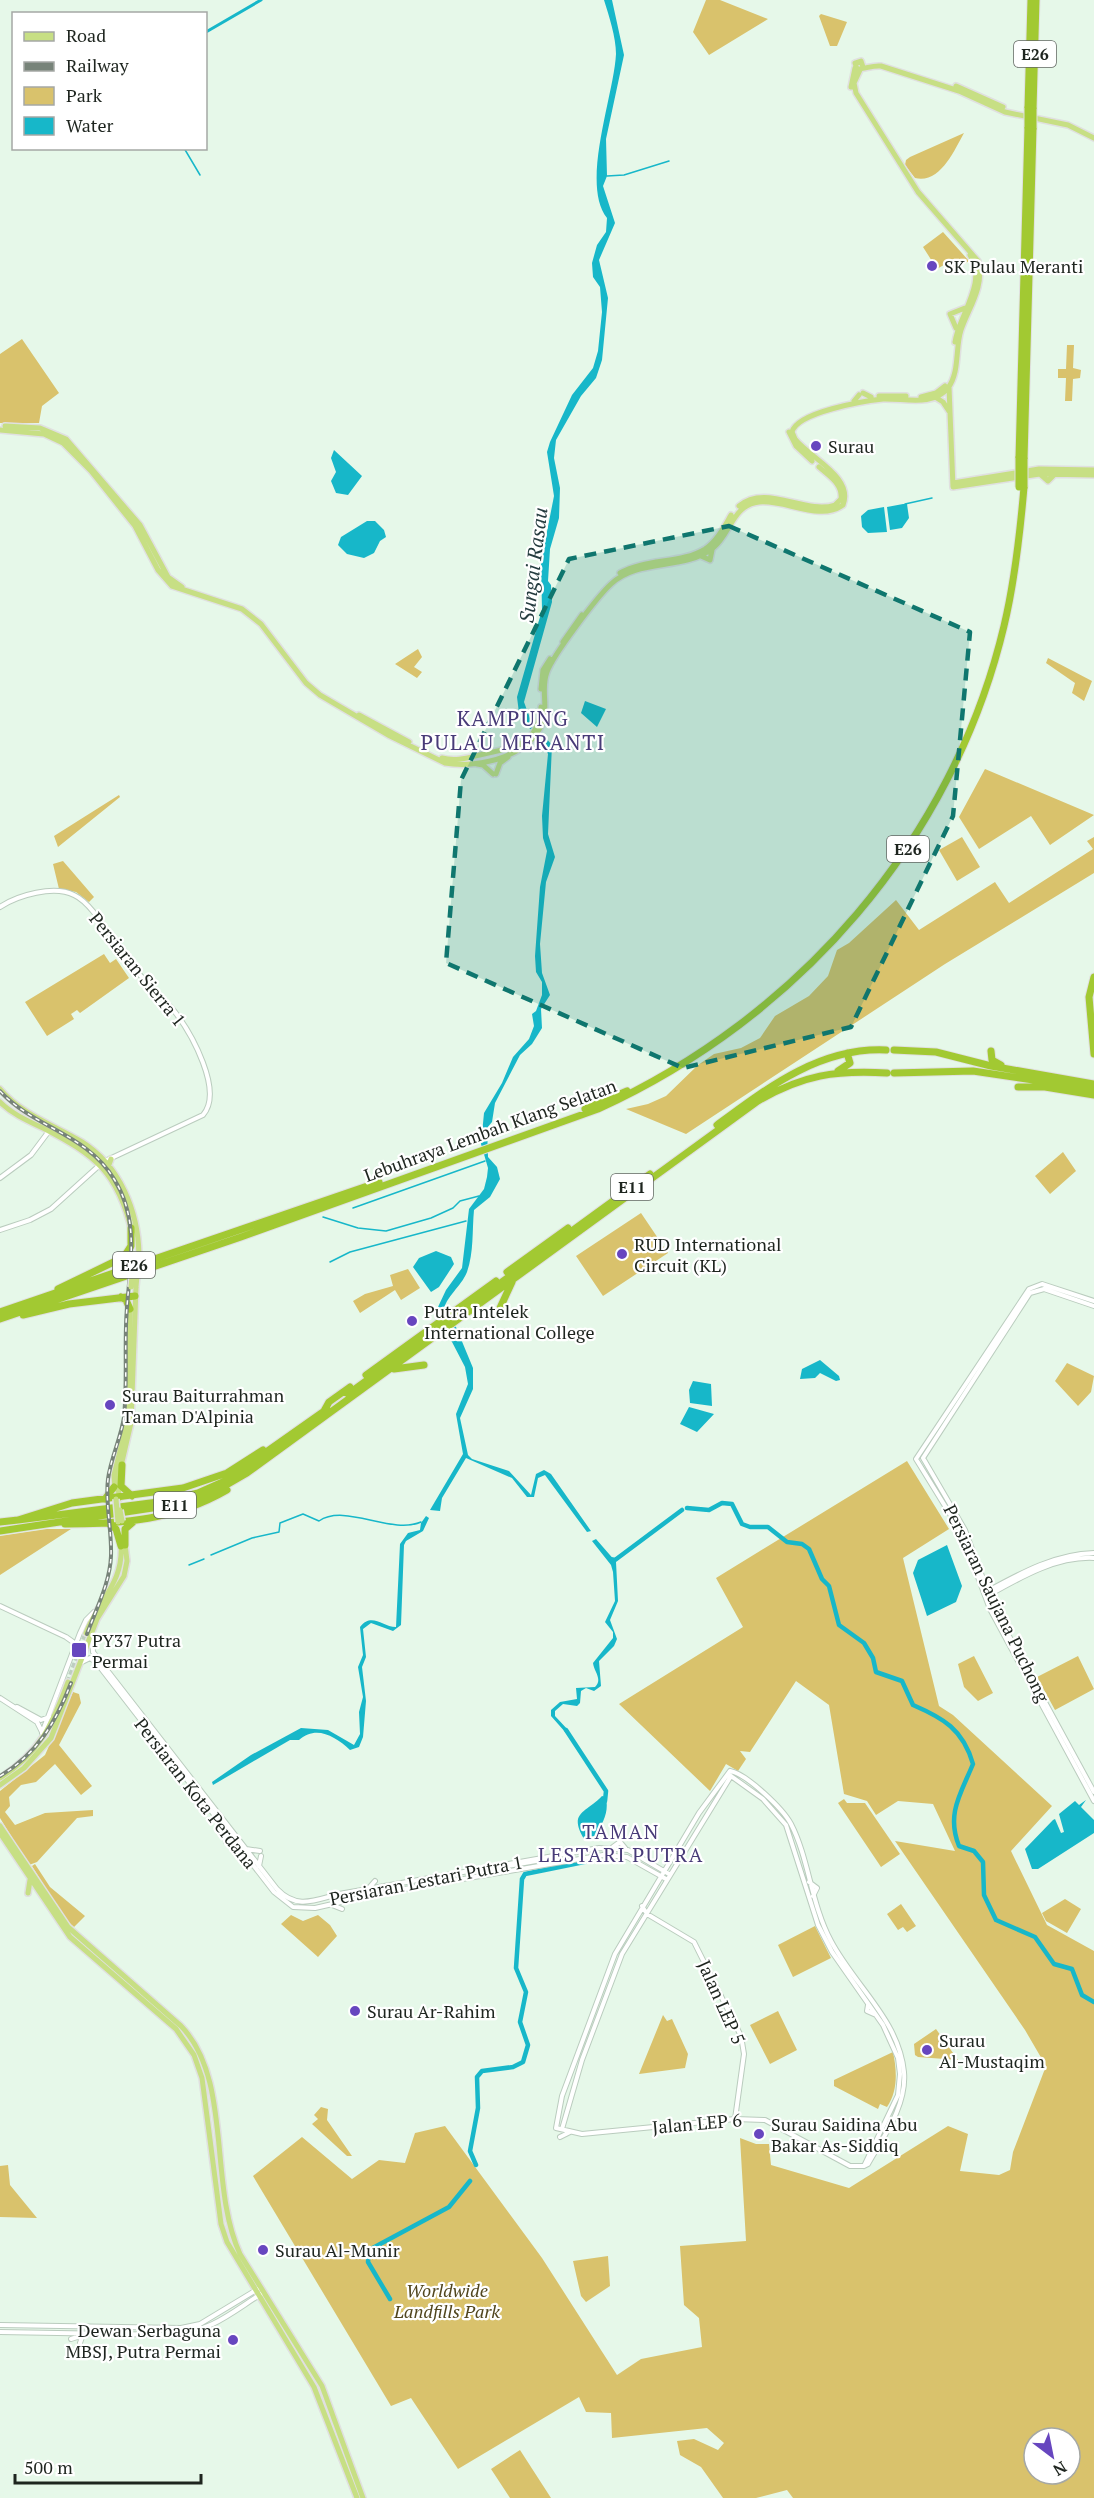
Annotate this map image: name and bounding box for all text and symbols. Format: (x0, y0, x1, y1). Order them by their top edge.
legend (12, 12, 207, 150)
text: Road (66, 23, 106, 47)
road number: E26 (1014, 41, 1056, 67)
text: Railway (66, 53, 130, 77)
text: Park (66, 83, 103, 107)
text: Water (66, 113, 113, 137)
place label: SK Pulau Meranti (944, 254, 1083, 278)
marker: SK Pulau Meranti (925, 259, 939, 273)
place label: Surau (828, 434, 874, 458)
marker: Surau (809, 439, 823, 453)
water label: Sungai Rasau (513, 506, 553, 624)
district label: KAMPUNG PULAU MERANTI (420, 704, 606, 756)
road number: E26 (887, 836, 929, 862)
street label: Persiaran Sierra 1 (84, 907, 192, 1031)
street label: Lebuhraya Lembah Klang Selatan (361, 1073, 620, 1187)
road number: E11 (611, 1174, 653, 1200)
place label: RUD International Circuit (KL) (634, 1232, 781, 1277)
marker: RUD International Circuit (KL) (615, 1247, 629, 1261)
road number: E26 (113, 1252, 155, 1278)
place label: Putra Intelek International College (424, 1299, 595, 1344)
marker: Putra Intelek International College (405, 1314, 419, 1328)
place label: Surau Baiturrahman Taman D'Alpinia (122, 1383, 284, 1428)
marker: Surau Baiturrahman Taman D'Alpinia (103, 1398, 117, 1412)
road number: E11 (154, 1492, 196, 1518)
street label: Persiaran Saujana Puchong (939, 1500, 1056, 1706)
place label: PY37 Putra Permai (92, 1628, 181, 1673)
marker: PY37 Putra Permai (70, 1641, 88, 1659)
street label: Persiaran Kota Perdana (130, 1713, 262, 1873)
district label: TAMAN LESTARI PUTRA (538, 1818, 704, 1868)
street label: Persiaran Lestari Putra 1 (327, 1849, 525, 1911)
street label: Jalan LEP 5 (693, 1956, 751, 2048)
place label: Surau Ar-Rahim (367, 1999, 496, 2023)
marker: Surau Ar-Rahim (348, 2004, 362, 2018)
place label: Surau Al-Mustaqim (939, 2028, 1045, 2073)
marker: Surau Al-Mustaqim (920, 2043, 934, 2057)
street label: Jalan LEP 6 (651, 2107, 743, 2139)
place label: Surau Saidina Abu Bakar As-Siddiq (771, 2112, 918, 2157)
marker: Surau Saidina Abu Bakar As-Siddiq (752, 2127, 766, 2141)
place label: Surau Al-Munir (275, 2238, 400, 2262)
marker: Surau Al-Munir (256, 2243, 270, 2257)
park label: Worldwide Landfills Park (393, 2278, 500, 2323)
place label: Dewan Serbaguna MBSJ, Putra Permai (65, 2318, 221, 2363)
marker: Dewan Serbaguna MBSJ, Putra Permai (226, 2333, 240, 2347)
north arrow (1022, 2426, 1082, 2486)
scale bar (15, 2447, 201, 2485)
text: 500 m (24, 2455, 73, 2479)
text: N (1049, 2456, 1071, 2481)

